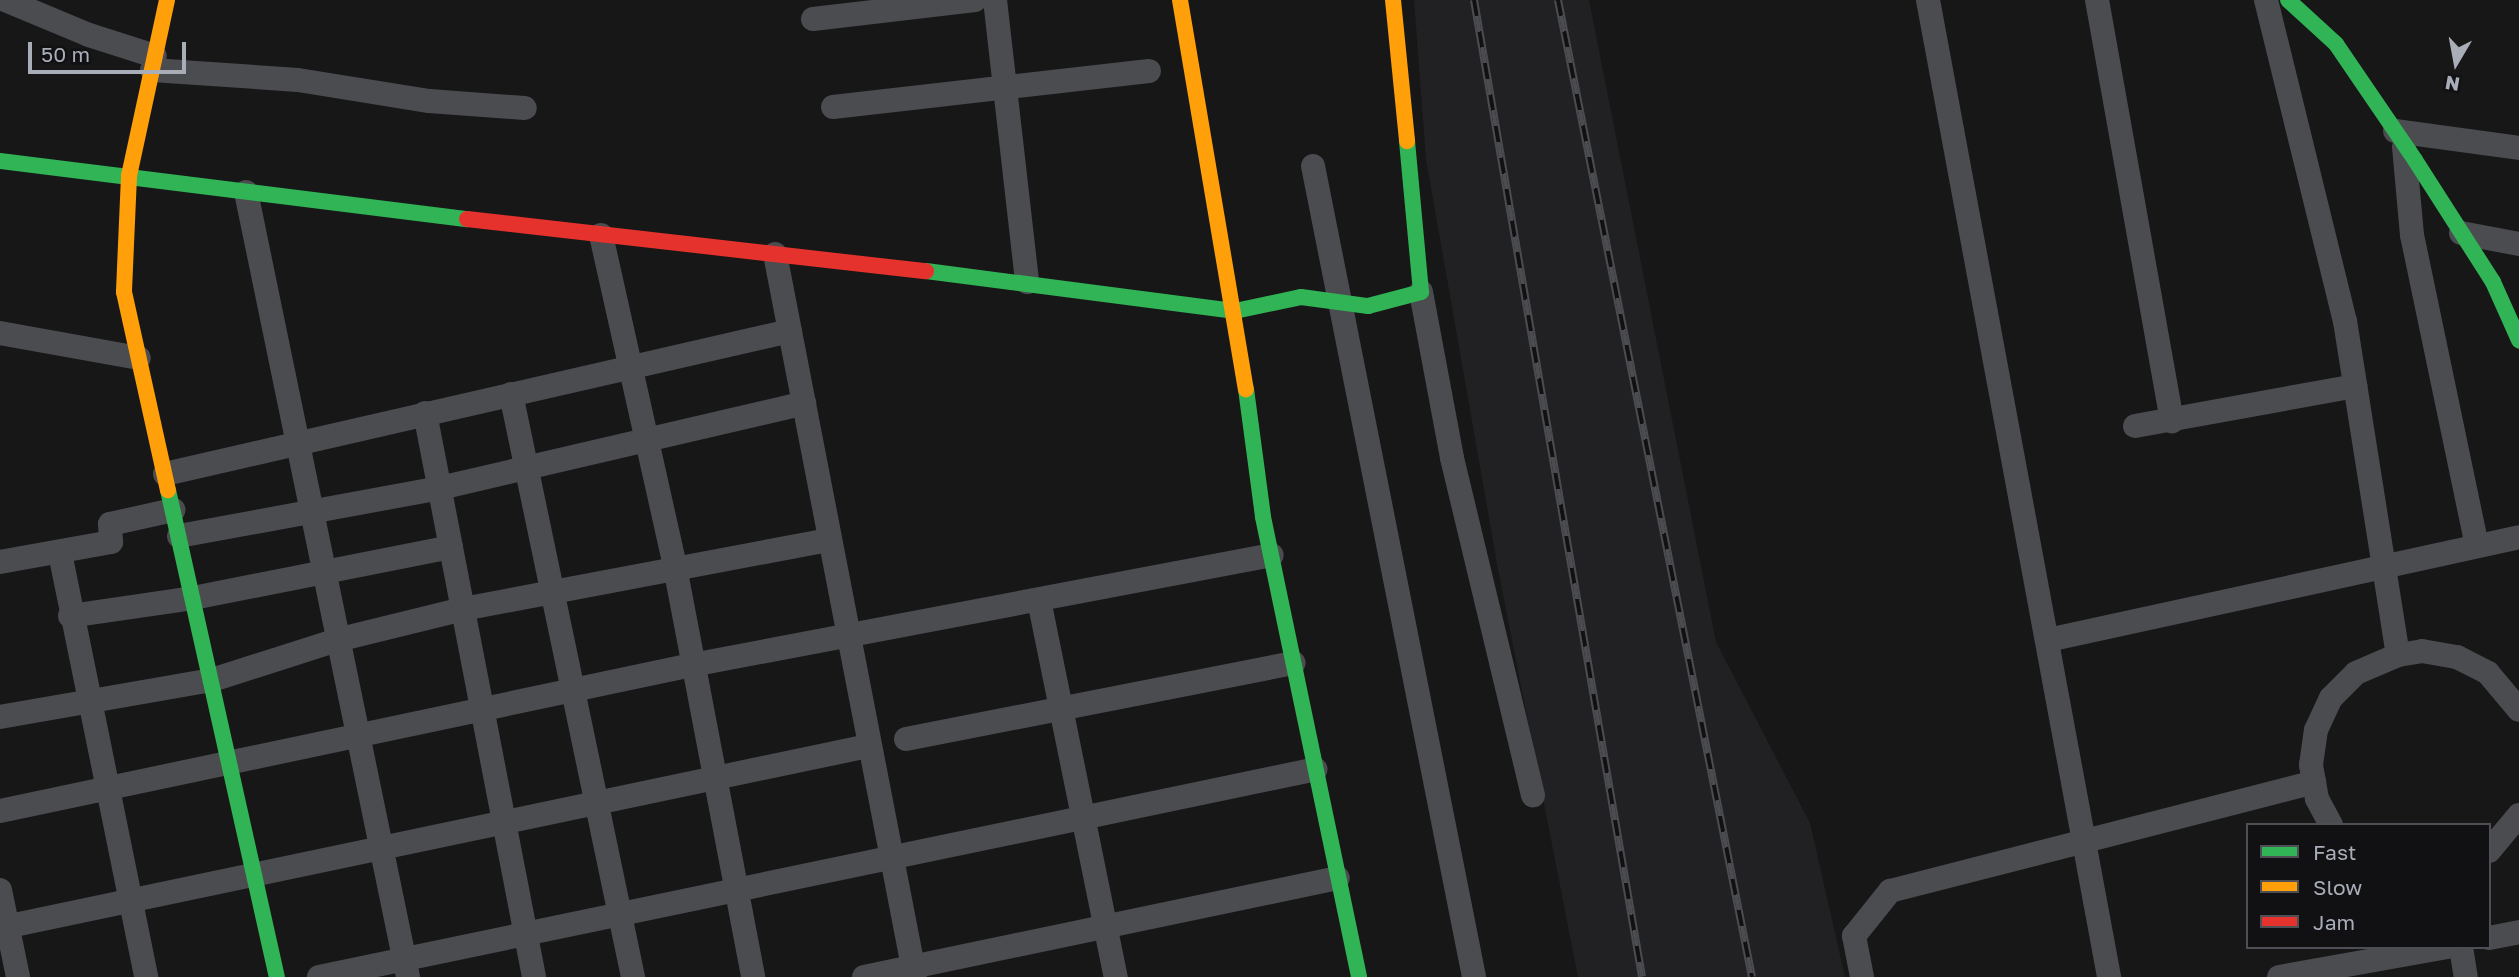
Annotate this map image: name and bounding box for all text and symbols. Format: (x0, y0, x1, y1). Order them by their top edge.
scale bar (32, 28, 189, 72)
north arrow (2421, 28, 2491, 98)
text: 50 m (41, 41, 90, 67)
text: N (2443, 72, 2461, 97)
legend (2246, 823, 2491, 949)
text: Fast (2313, 839, 2356, 865)
text: Slow (2313, 874, 2362, 900)
text: Jam (2313, 909, 2355, 935)

